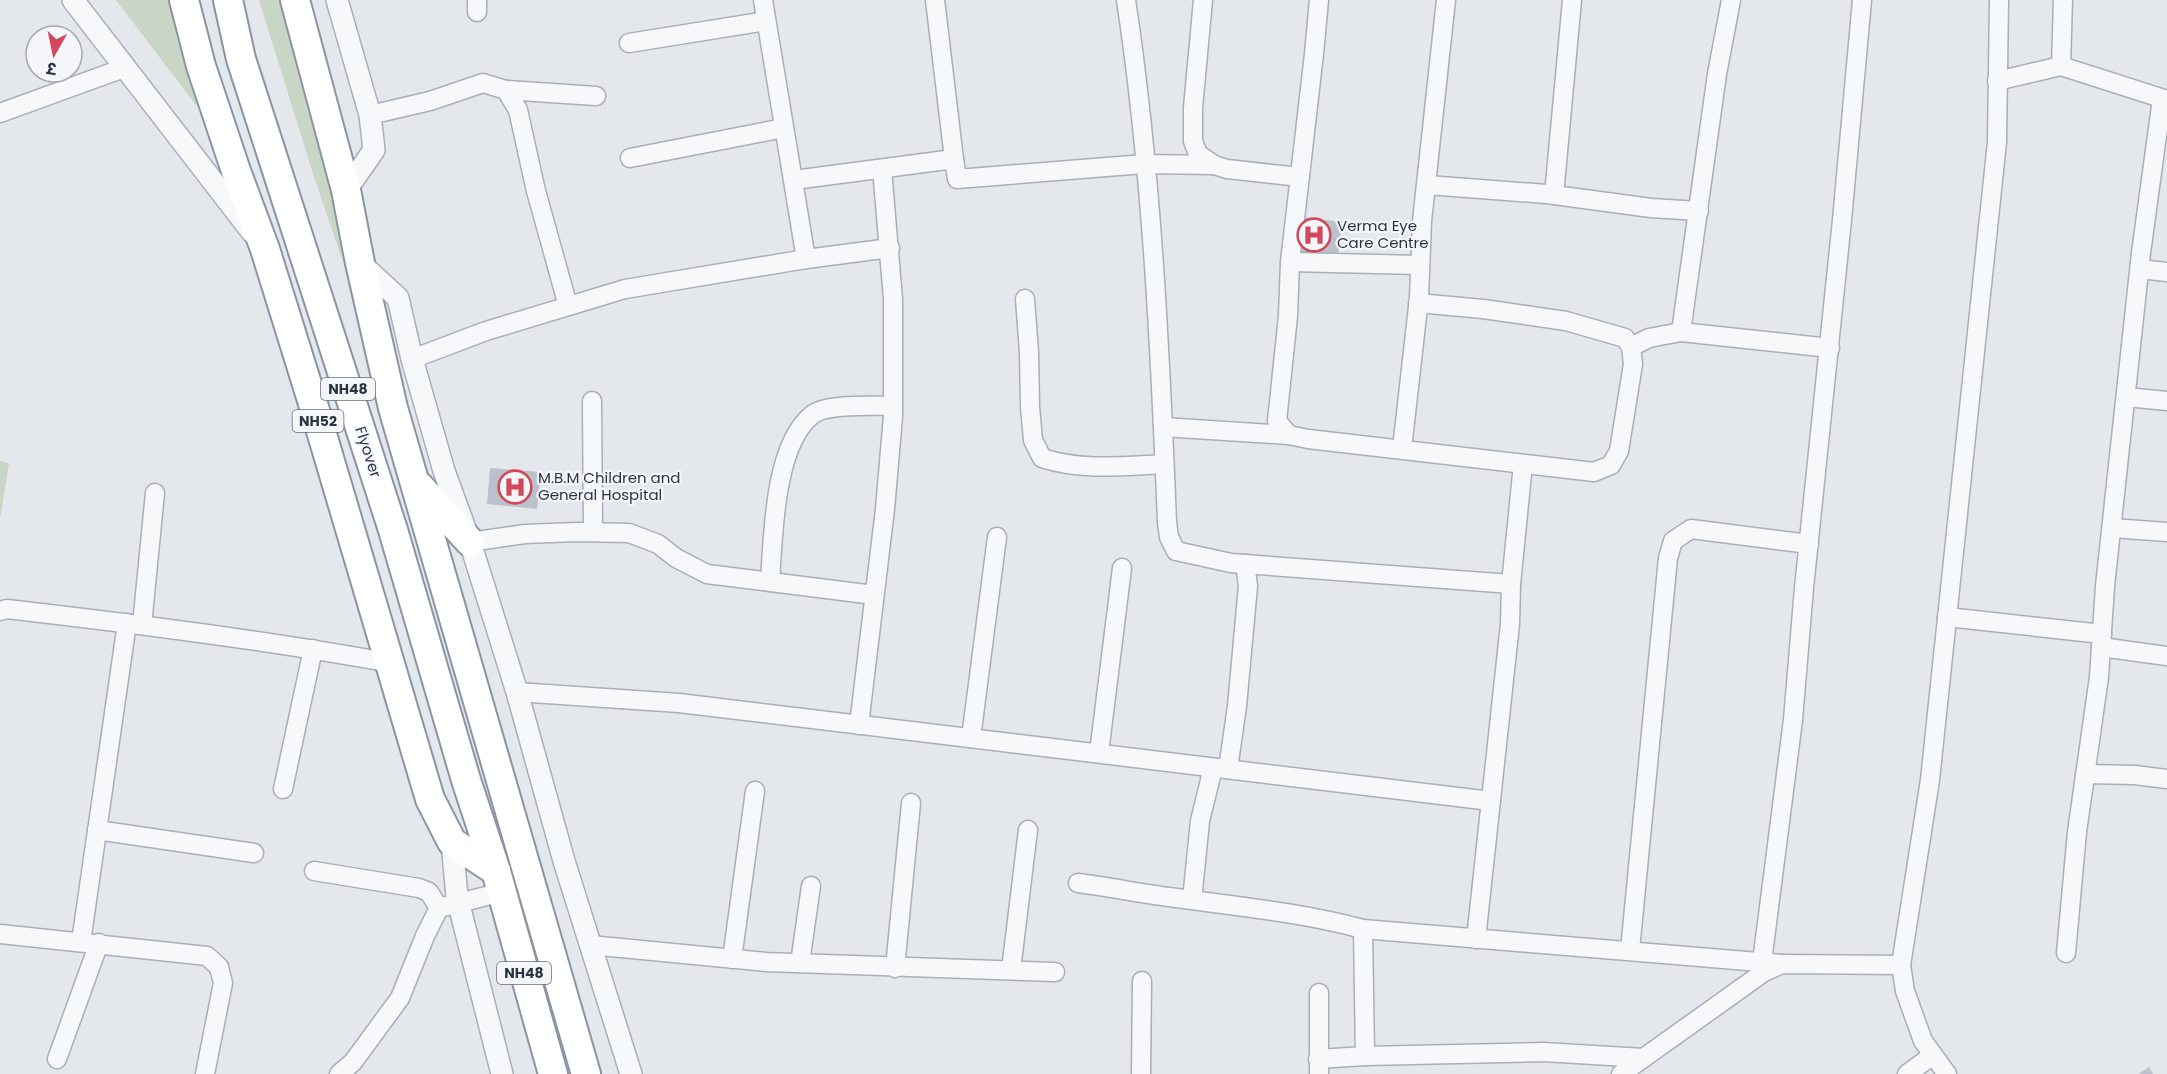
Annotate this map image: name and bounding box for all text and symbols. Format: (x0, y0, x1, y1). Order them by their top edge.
north arrow (24, 24, 84, 84)
text: उ (45, 56, 59, 81)
place label: Verma Eye Care Centre (1337, 215, 1428, 253)
hospital icon: Verma Eye Care Centre (1296, 217, 1332, 253)
road number: NH48 (321, 378, 375, 400)
road number: NH52 (292, 410, 344, 432)
street label: Flyover (350, 424, 387, 480)
place label: M.B.M Children and General Hospital (538, 467, 680, 505)
hospital icon: M.B.M Children and General Hospital (497, 469, 533, 505)
road number: NH48 (497, 962, 551, 984)

